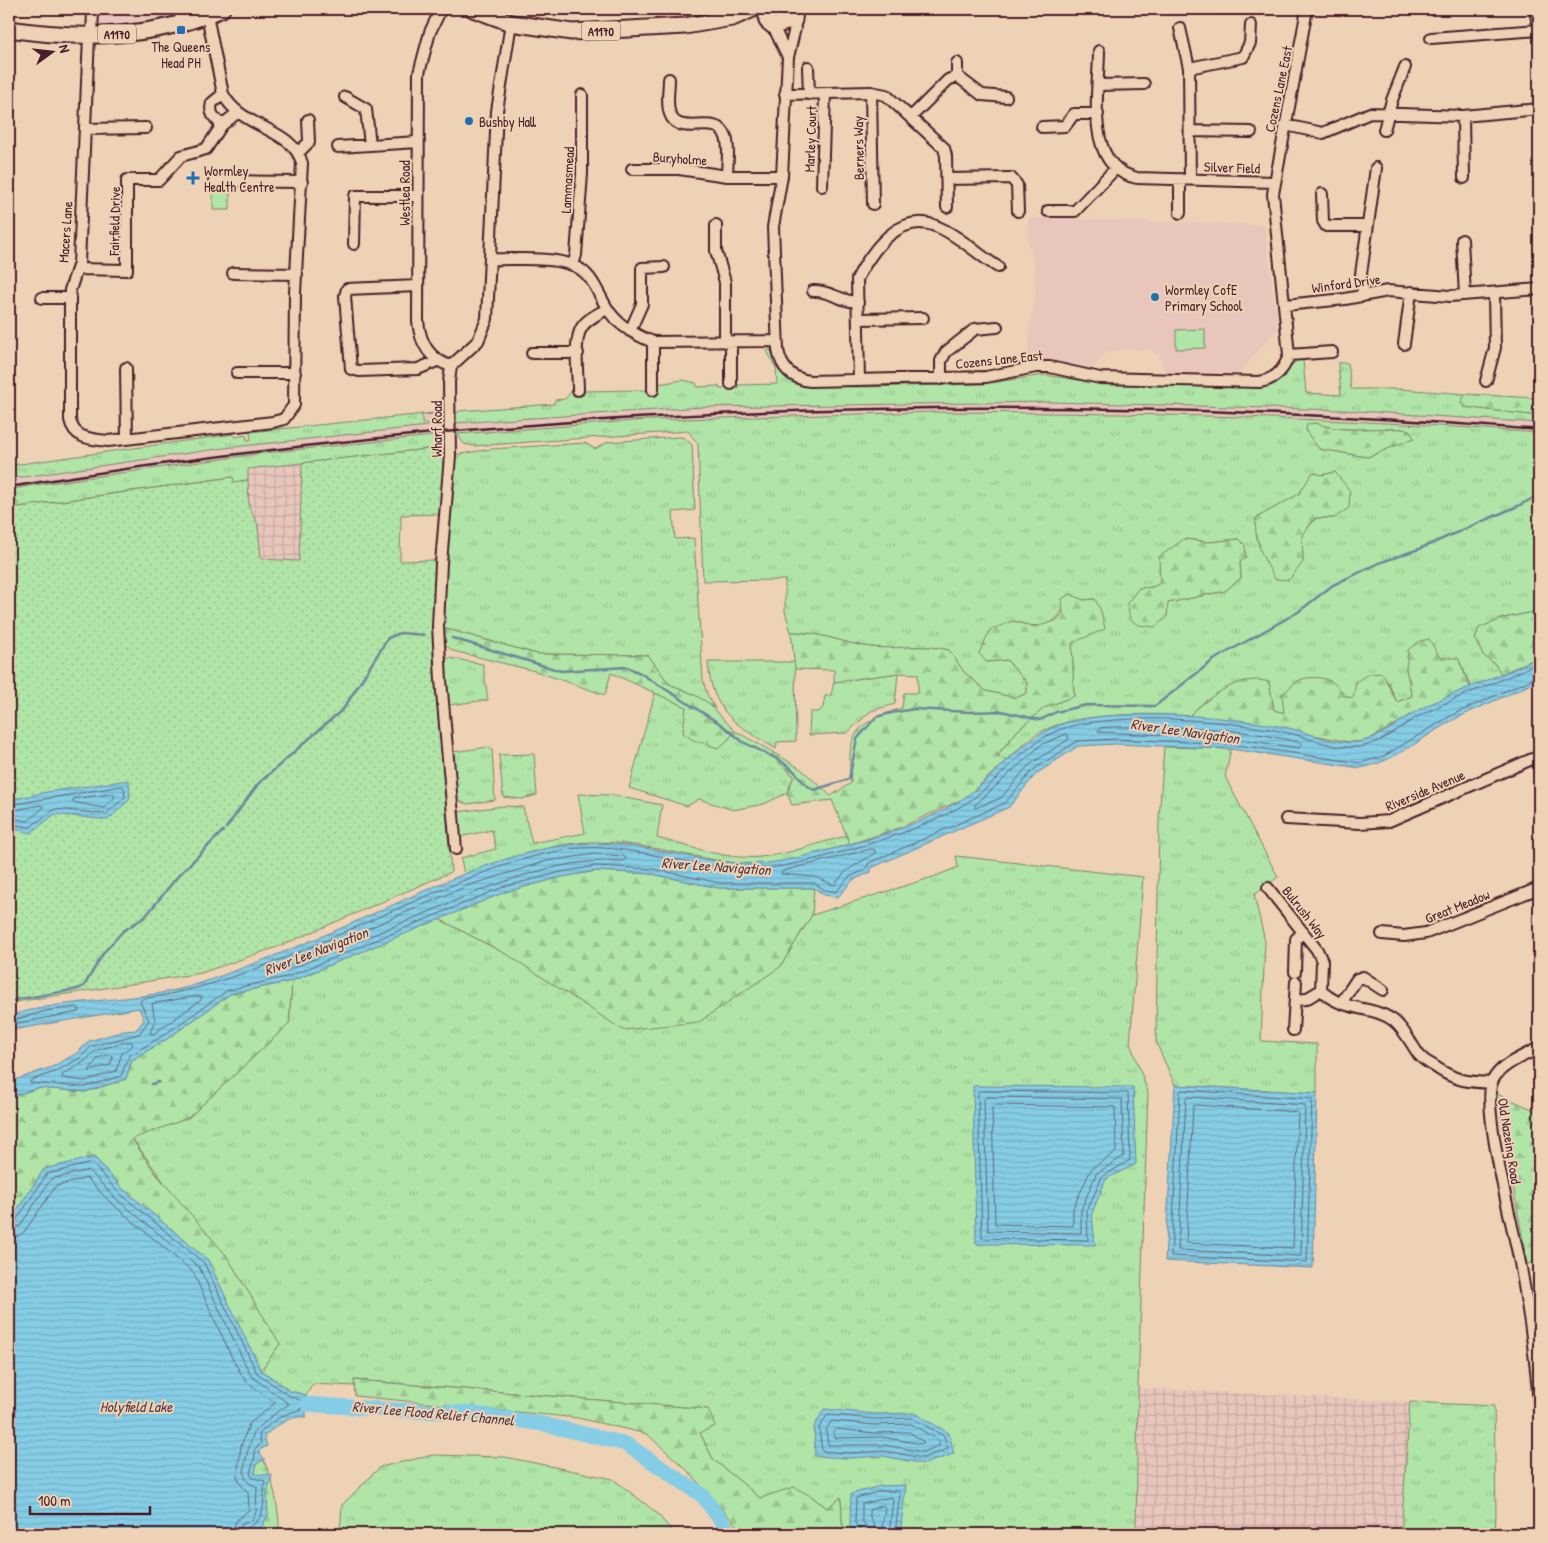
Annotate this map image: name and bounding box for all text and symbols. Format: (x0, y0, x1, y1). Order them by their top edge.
road number: A1170 (582, 22, 620, 40)
road number: A1170 (98, 24, 136, 44)
marker: The Queens Head PH (175, 24, 187, 36)
north arrow (28, 28, 78, 78)
place label: The Queens Head PH (152, 37, 210, 72)
text: N (55, 42, 75, 55)
street label: Cozens Lane East (1260, 44, 1296, 134)
street label: Marley Court (799, 105, 822, 173)
place label: Bushby Hall (479, 112, 537, 132)
marker: Bushby Hall (463, 115, 475, 127)
street label: Berners Way (848, 116, 869, 180)
street label: Lammasmead (556, 146, 578, 214)
street label: Buryholme (652, 147, 708, 170)
street label: Silver Field (1204, 157, 1261, 177)
street label: Westlea Road (395, 160, 414, 226)
place label: Wormley Health Centre (204, 161, 275, 196)
marker: Wormley Health Centre (186, 171, 200, 185)
street label: Fairfield Drive (104, 186, 124, 257)
street label: Macers Lane (53, 200, 77, 263)
street label: Winford Drive (1310, 269, 1382, 297)
place label: Wormley CofE Primary School (1165, 280, 1243, 316)
marker: Wormley CofE Primary School (1149, 291, 1161, 303)
street label: Cozens Lane East (954, 345, 1044, 373)
street label: Wharf Road (427, 400, 446, 457)
water label: River Lee Navigation (1129, 713, 1242, 749)
street label: Riverside Avenue (1382, 765, 1468, 815)
water label: River Lee Navigation (661, 852, 773, 880)
street label: Bulrush Way (1278, 882, 1332, 943)
street label: Great Meadow (1422, 884, 1493, 928)
water label: River Lee Navigation (261, 921, 372, 980)
street label: Old Nazeing Road (1493, 1097, 1526, 1186)
water label: River Lee Flood Relief Channel (351, 1395, 516, 1431)
water label: Holyfield Lake (100, 1396, 173, 1417)
scale bar (30, 1483, 150, 1515)
text: 100 m (38, 1490, 71, 1511)

